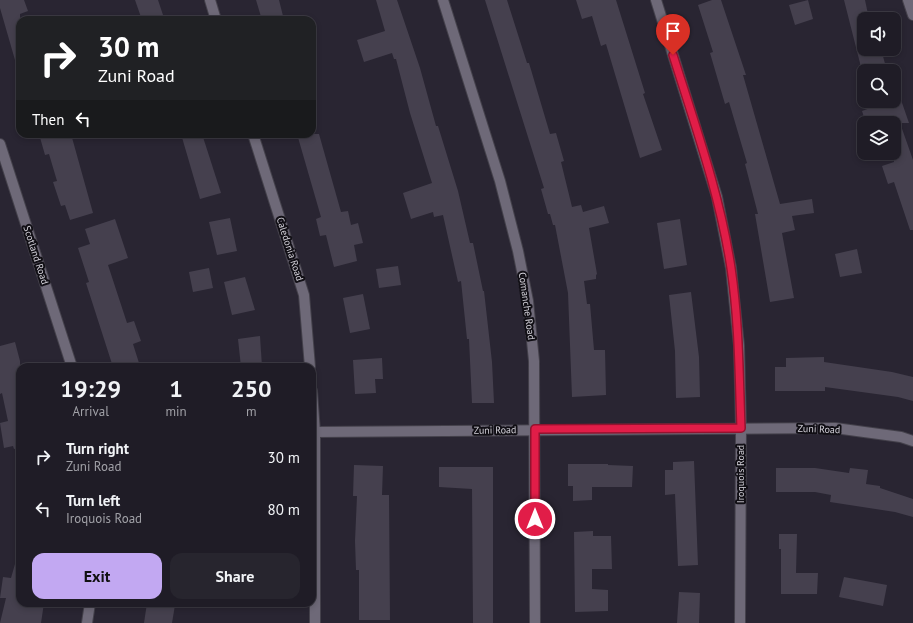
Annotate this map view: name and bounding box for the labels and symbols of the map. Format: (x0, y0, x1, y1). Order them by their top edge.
pin (656, 14, 690, 55)
street label: Caledonia Road (274, 216, 306, 282)
street label: Scotland Road (20, 224, 52, 286)
street label: Comanche Road (516, 271, 538, 341)
street label: Zuni Road (797, 422, 841, 436)
street label: Zuni Road (474, 423, 516, 437)
street label: Iroquois Road (734, 445, 747, 503)
position arrow (514, 498, 556, 540)

